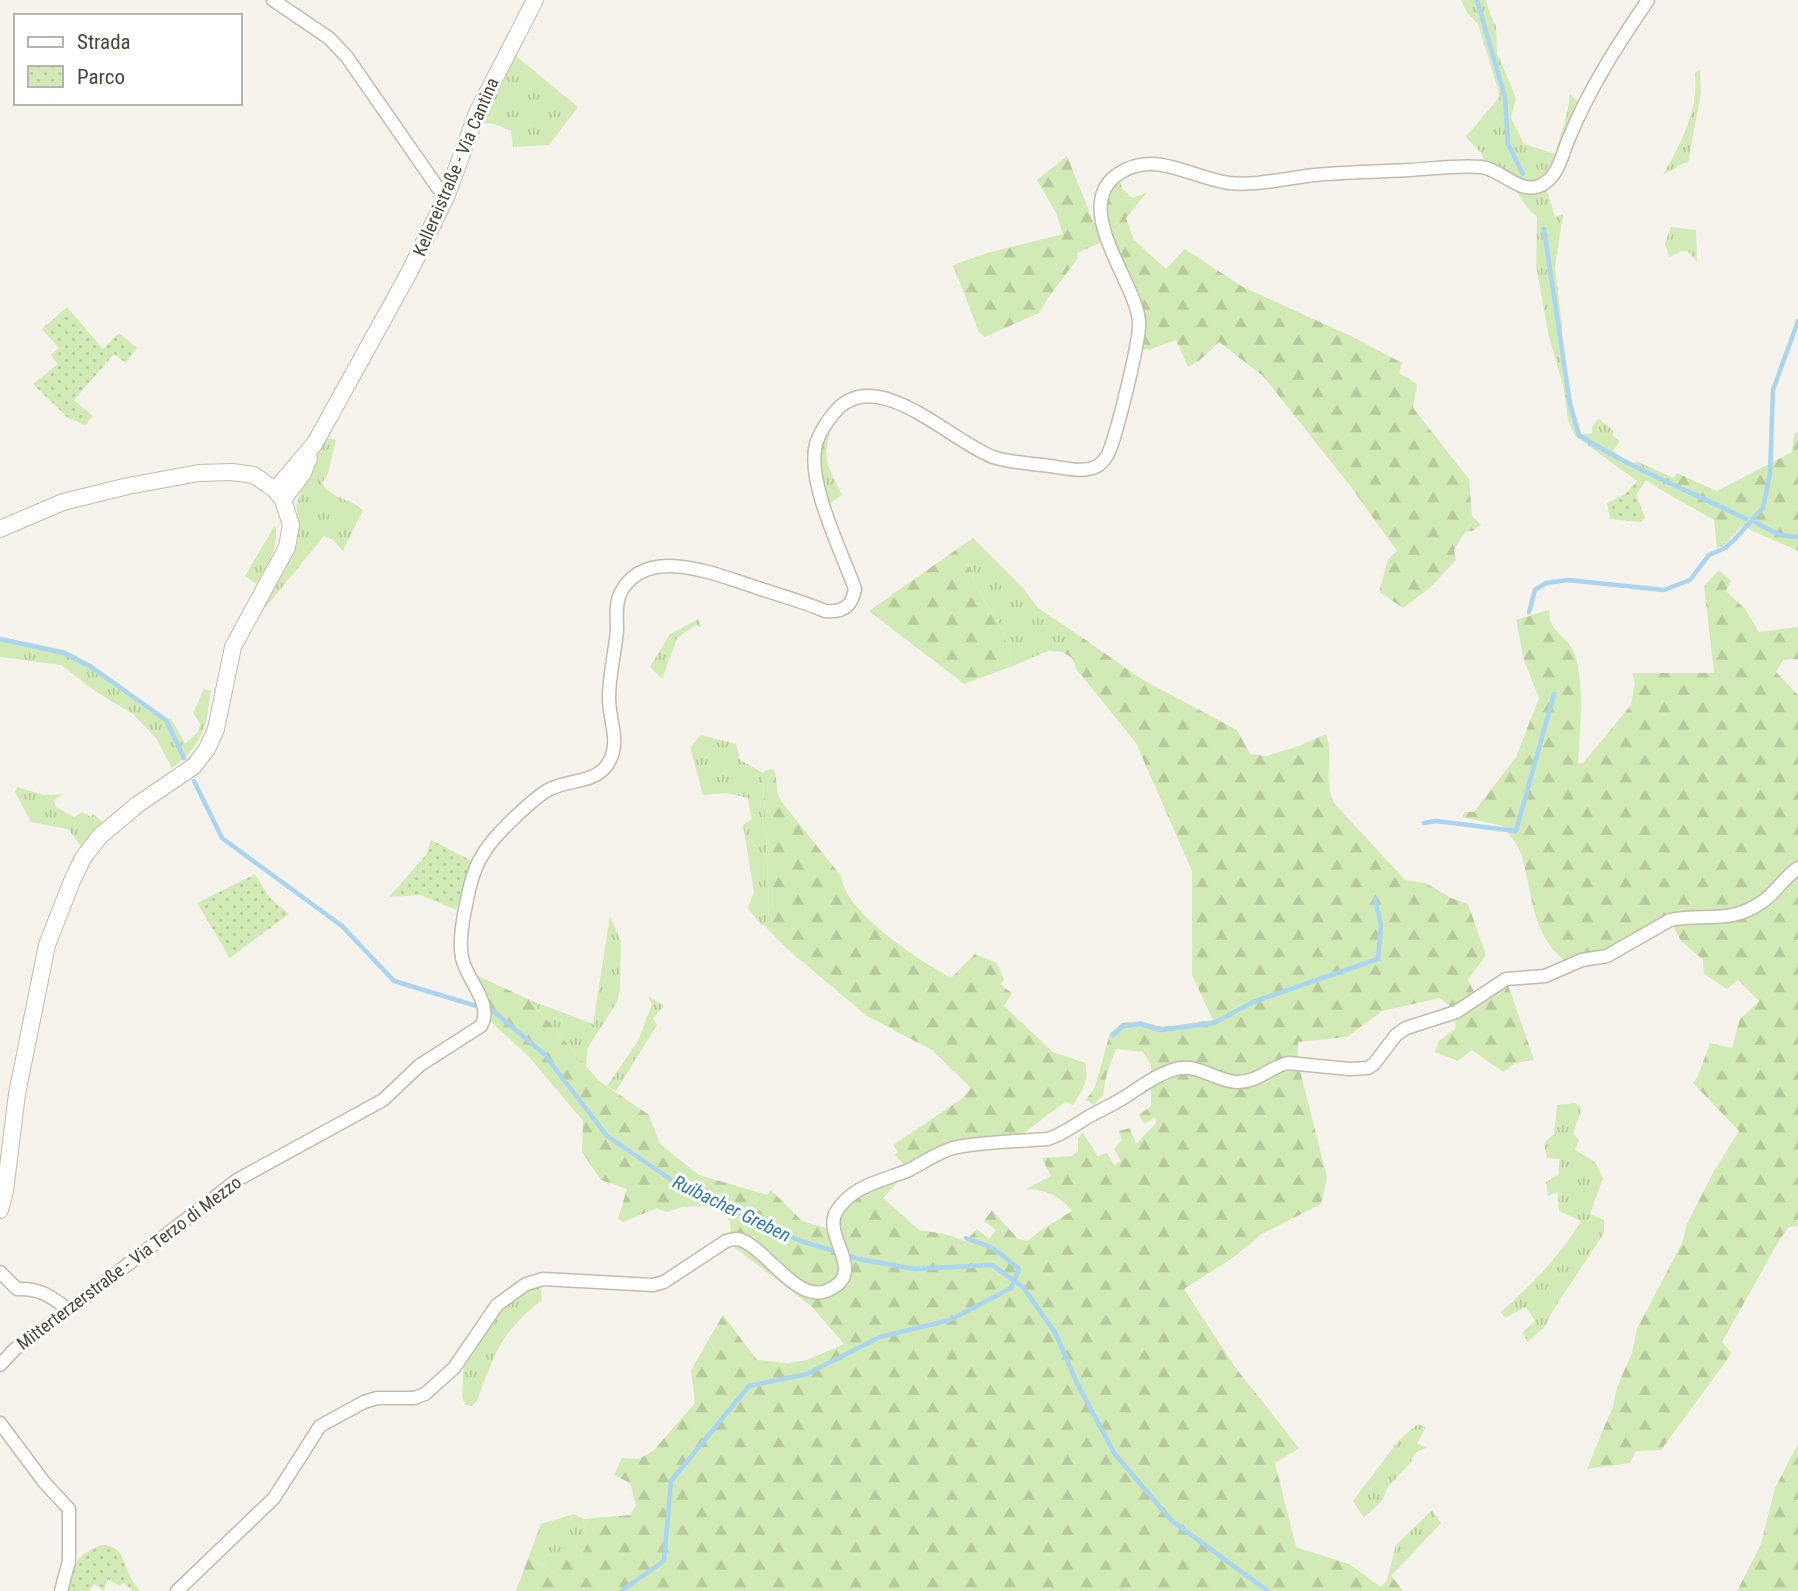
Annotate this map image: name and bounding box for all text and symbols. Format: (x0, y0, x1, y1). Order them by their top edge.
legend (14, 14, 242, 105)
text: Strada (77, 30, 131, 54)
text: Parco (77, 65, 125, 89)
street label: Kellereistraße - Via Cantina (408, 74, 503, 259)
water label: Ruibacher Greben (669, 1170, 795, 1247)
street label: Mitterterzerstraße - Via Terzo di Mezzo (12, 1171, 245, 1354)

